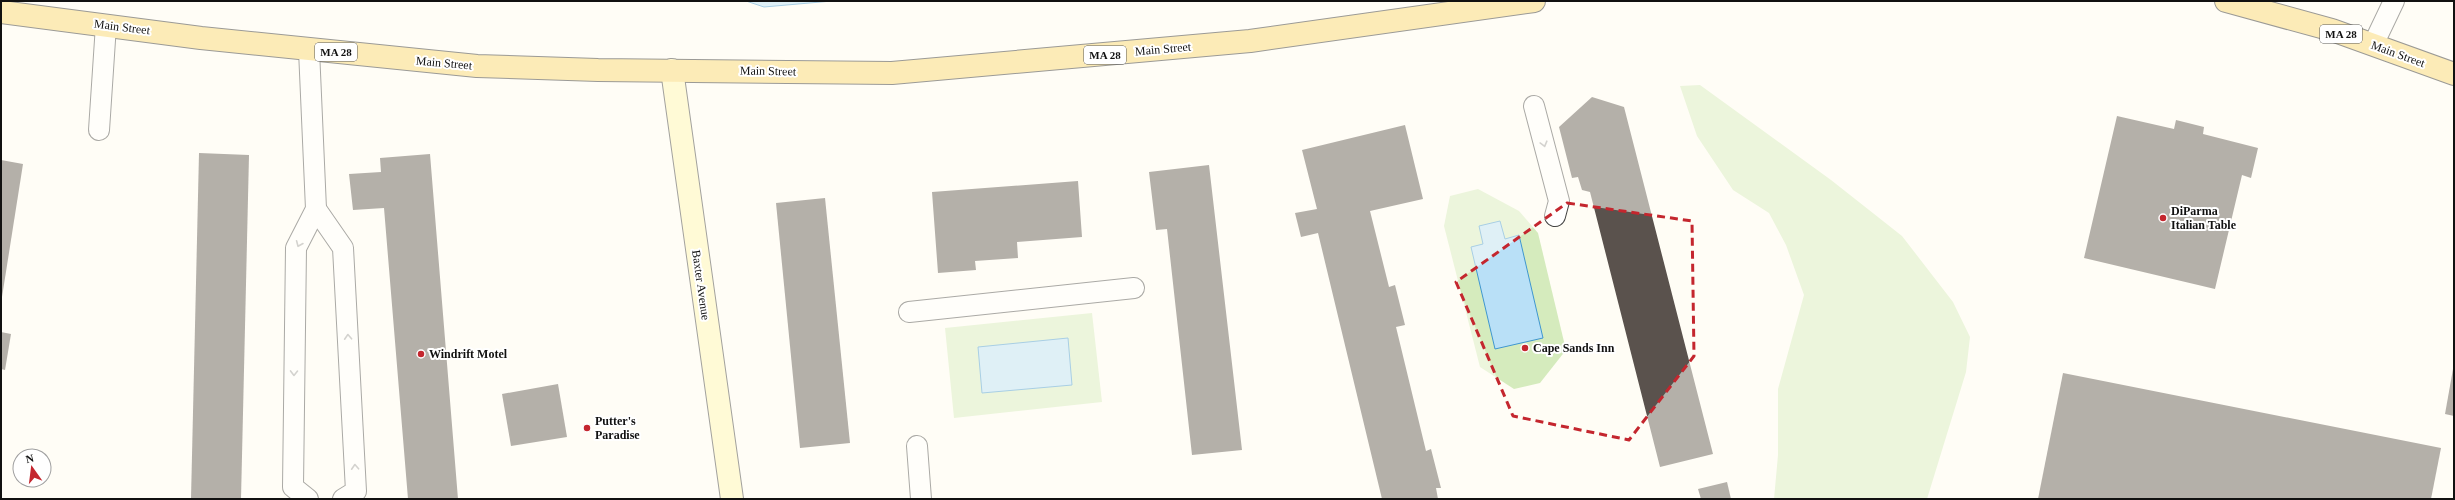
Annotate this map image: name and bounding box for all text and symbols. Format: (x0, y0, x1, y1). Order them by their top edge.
street label: Main Street (93, 17, 151, 37)
road number: MA 28 (2320, 25, 2362, 43)
street label: Main Street (2369, 38, 2427, 70)
street label: Main Street (1134, 40, 1192, 58)
road number: MA 28 (315, 43, 357, 61)
road number: MA 28 (1084, 46, 1126, 64)
street label: Main Street (415, 54, 473, 72)
street label: Main Street (740, 64, 797, 79)
one-way arrow (1539, 140, 1548, 147)
place label: DiParma Italian Table (2171, 204, 2237, 232)
marker: DiParma Italian Table (2158, 213, 2168, 223)
one-way arrow (295, 240, 303, 247)
street label: Baxter Avenue (689, 249, 713, 321)
one-way arrow (344, 334, 353, 340)
place label: Cape Sands Inn (1533, 341, 1615, 355)
marker: Cape Sands Inn (1520, 343, 1530, 353)
place label: Windrift Motel (429, 347, 508, 361)
marker: Windrift Motel (416, 349, 426, 359)
one-way arrow (290, 370, 298, 376)
place label: Putter's Paradise (595, 414, 640, 442)
marker: Putter's Paradise (582, 423, 592, 433)
north arrow (12, 448, 52, 488)
text: N (24, 452, 35, 465)
one-way arrow (351, 464, 360, 470)

